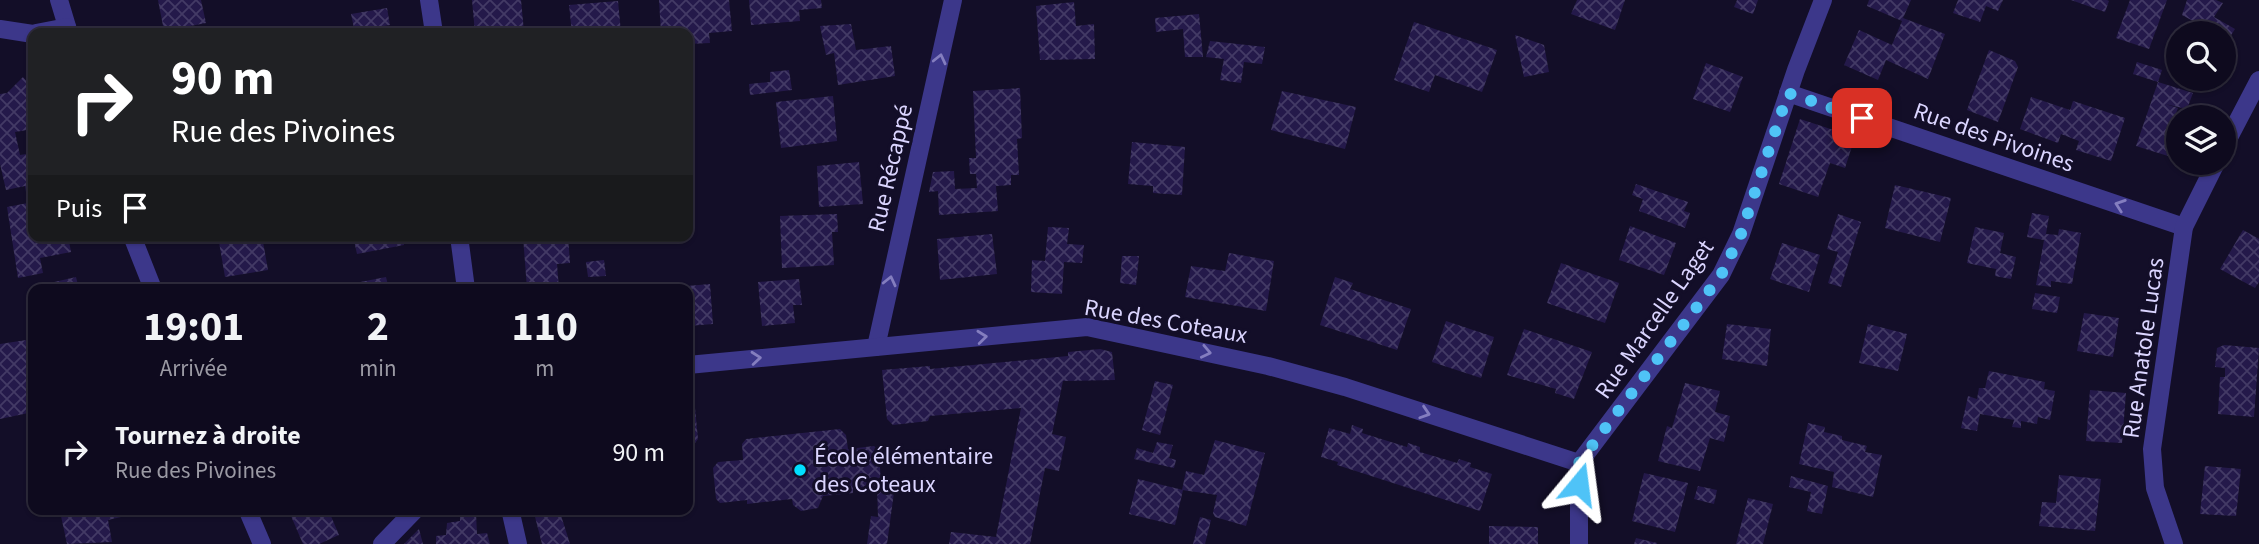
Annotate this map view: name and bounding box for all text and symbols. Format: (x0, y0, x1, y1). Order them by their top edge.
map controls (2166, 21, 2236, 175)
button: search (2166, 21, 2236, 91)
text: 90 m (171, 44, 275, 114)
one-way arrow (932, 53, 946, 65)
icon: right (56, 56, 147, 147)
pin (1832, 88, 1892, 148)
street label: Rue des Pivoines (1909, 94, 2079, 181)
icon: arrive (1843, 99, 1881, 137)
street label: Rue Récappé (859, 101, 922, 235)
button: layers (2166, 105, 2236, 175)
text: Rue des Pivoines (171, 109, 395, 155)
icon: arrive (116, 189, 154, 227)
text: Puis (56, 190, 102, 227)
one-way arrow (2114, 199, 2126, 213)
street label: Rue Marcelle Laget (1586, 232, 1723, 406)
street label: Rue Anatole Lucas (2113, 255, 2174, 441)
one-way arrow (882, 275, 897, 287)
street label: Rue des Coteaux (1082, 290, 1250, 353)
text: 19:01 (143, 297, 244, 357)
text: 2 (367, 297, 389, 357)
text: 110 (511, 297, 578, 357)
one-way arrow (977, 330, 988, 345)
one-way arrow (1200, 344, 1212, 359)
one-way arrow (750, 351, 761, 366)
text: Arrivée (160, 352, 227, 385)
text: min (359, 352, 397, 385)
text: m (535, 352, 554, 385)
one-way arrow (1419, 405, 1431, 419)
text: Tournez à droite (115, 417, 301, 454)
icon: right (56, 433, 94, 471)
text: 90 m (612, 434, 665, 471)
place label: École élémentaire des Coteaux (814, 439, 993, 502)
position arrow (1542, 447, 1616, 521)
text: Rue des Pivoines (115, 454, 276, 487)
marker: École élémentaire des Coteaux (792, 462, 808, 478)

